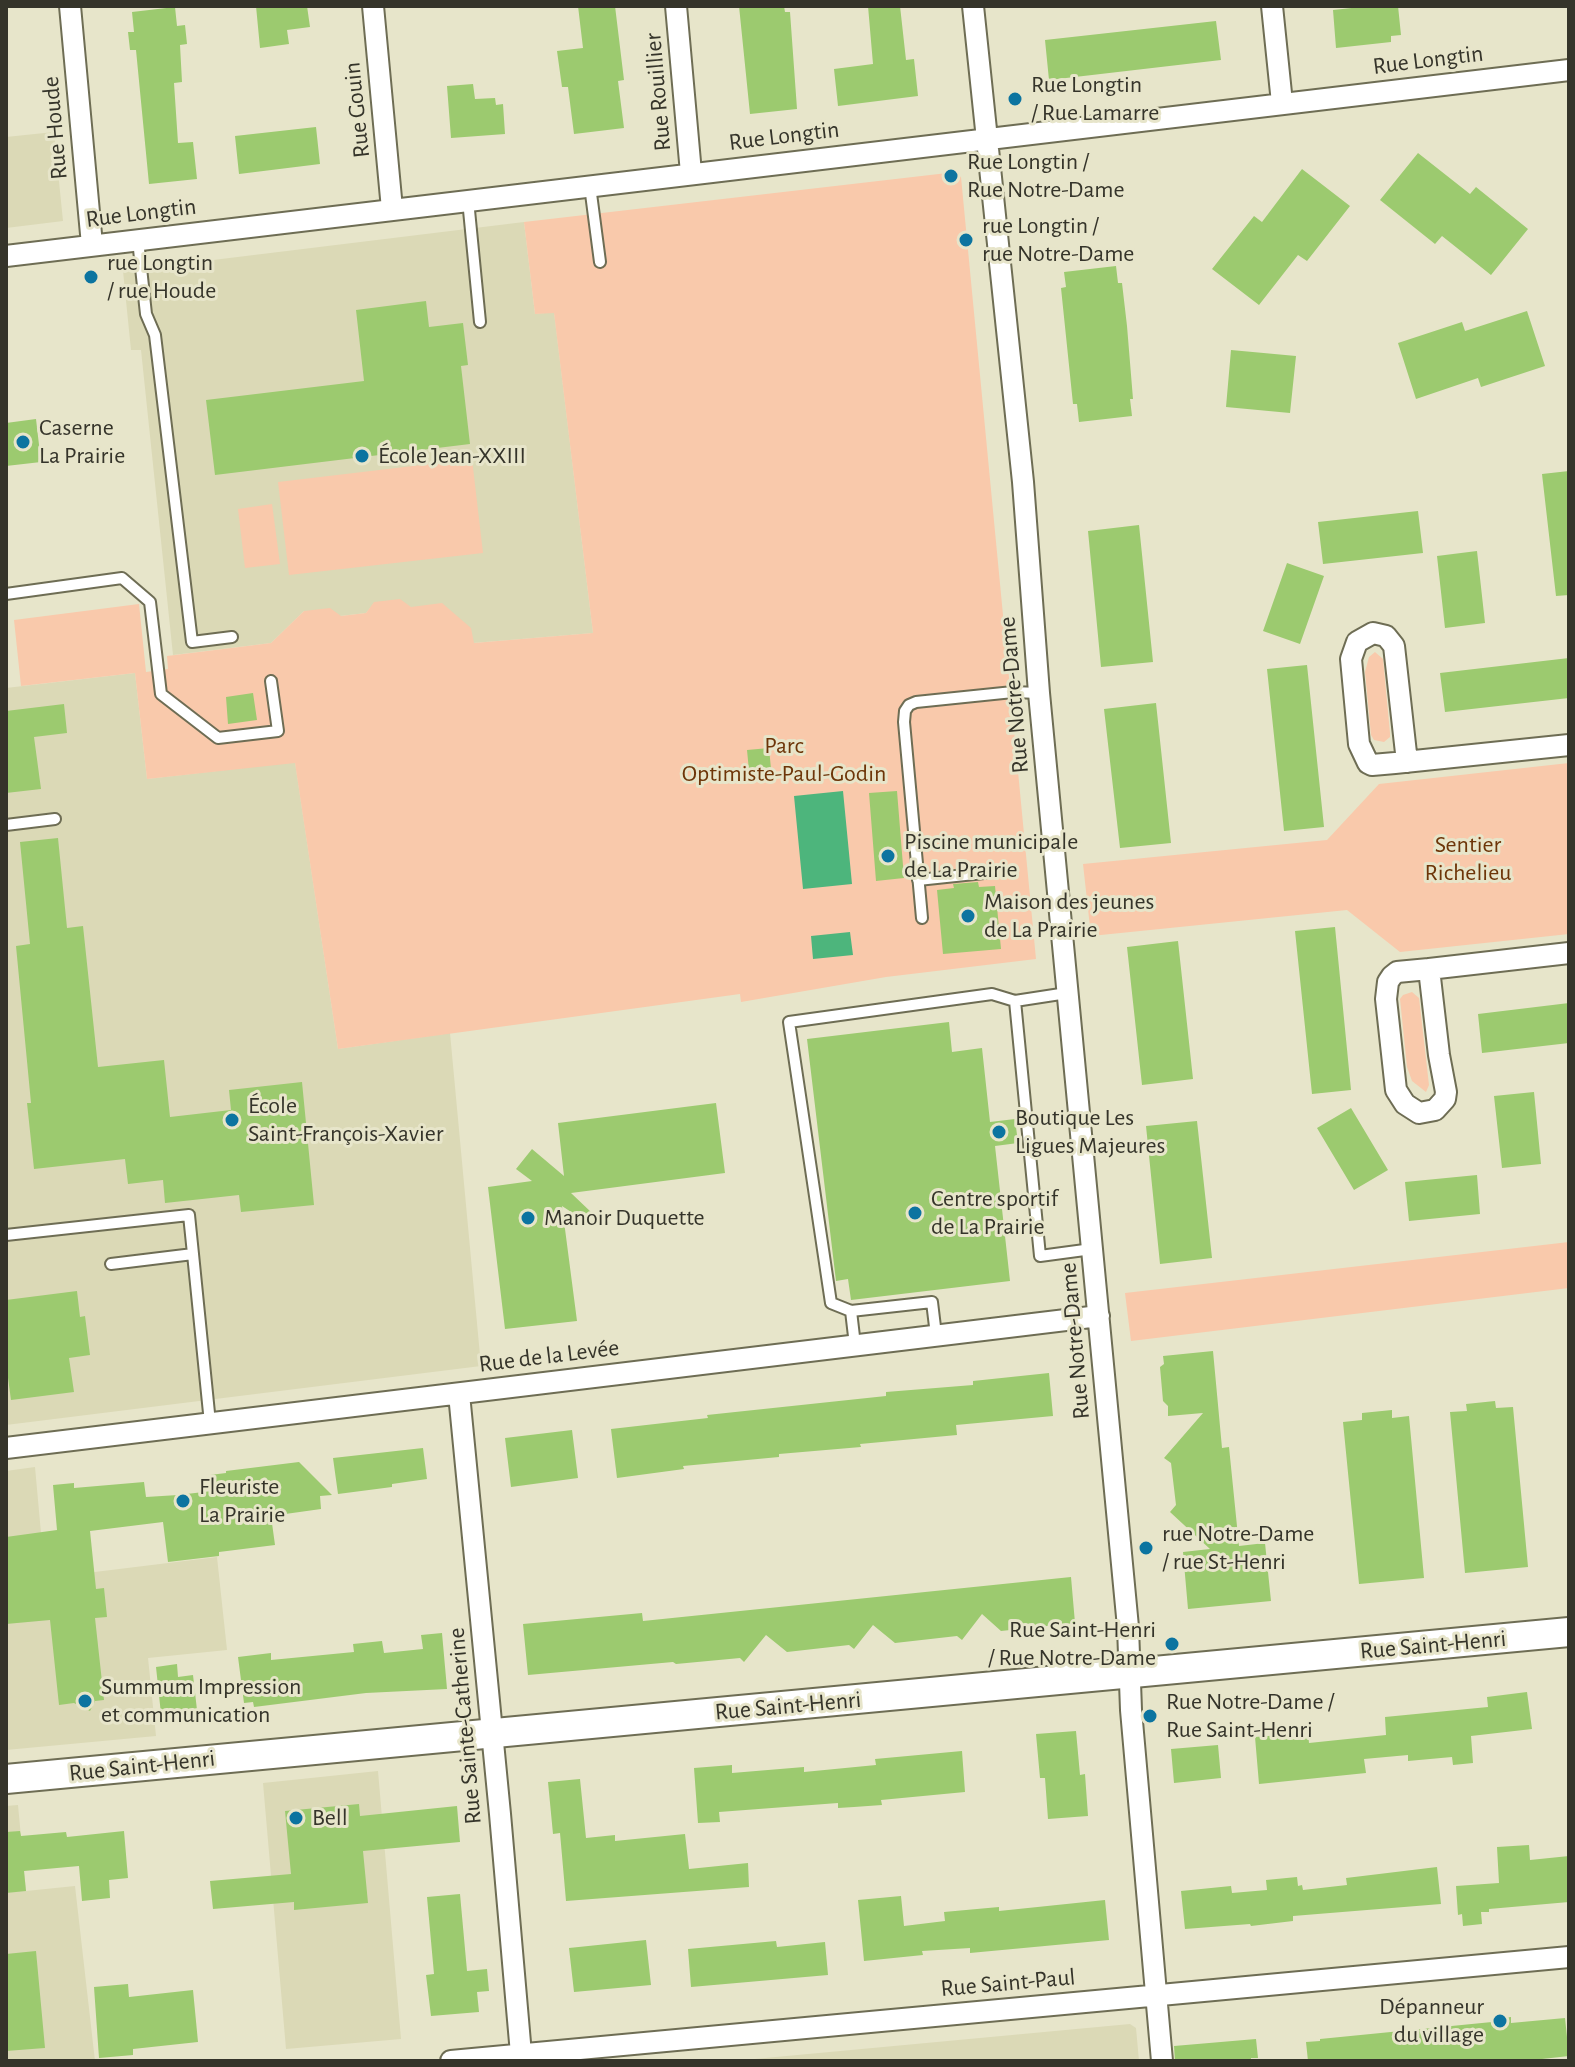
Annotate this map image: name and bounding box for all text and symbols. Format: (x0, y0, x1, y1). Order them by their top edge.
street label: Rue Rouillier (638, 32, 678, 152)
street label: Rue Longtin (1371, 39, 1485, 81)
street label: Rue Gouin (338, 61, 376, 159)
place label: Rue Longtin / Rue Lamarre (1031, 71, 1159, 127)
street label: Rue Houde (36, 75, 74, 181)
marker: Rue Longtin / Rue Lamarre (1006, 90, 1024, 108)
street label: Rue Longtin (727, 115, 841, 157)
place label: Rue Longtin / Rue Notre-Dame (967, 148, 1124, 204)
marker: Rue Longtin / Rue Notre-Dame (942, 167, 960, 185)
street label: Rue Longtin (84, 192, 198, 234)
place label: rue Longtin / rue Notre-Dame (982, 212, 1134, 268)
marker: rue Longtin / rue Notre-Dame (957, 231, 975, 249)
place label: rue Longtin / rue Houde (107, 249, 216, 305)
marker: rue Longtin / rue Houde (82, 268, 100, 286)
place label: Caserne La Prairie (39, 414, 125, 470)
marker: Caserne La Prairie (14, 433, 32, 451)
place label: École Jean-XXIII (378, 442, 526, 470)
marker: École Jean-XXIII (353, 447, 371, 465)
street label: Rue Notre-Dame (993, 615, 1035, 775)
park label: Parc Optimiste-Paul-Godin (682, 732, 886, 788)
place label: Piscine municipale de La Prairie (904, 828, 1078, 884)
park label: Sentier Richelieu (1425, 831, 1511, 887)
marker: Piscine municipale de La Prairie (879, 847, 897, 865)
place label: Maison des jeunes de La Prairie (984, 888, 1154, 944)
marker: Maison des jeunes de La Prairie (959, 907, 977, 925)
place label: École Saint-François-Xavier (248, 1092, 444, 1148)
place label: Boutique Les Ligues Majeures (1015, 1104, 1165, 1160)
marker: École Saint-François-Xavier (223, 1111, 241, 1129)
marker: Boutique Les Ligues Majeures (990, 1123, 1008, 1141)
place label: Centre sportif de La Prairie (931, 1185, 1058, 1241)
place label: Manoir Duquette (544, 1204, 705, 1232)
marker: Centre sportif de La Prairie (906, 1204, 924, 1222)
marker: Manoir Duquette (519, 1209, 537, 1227)
street label: Rue Notre-Dame (1054, 1261, 1096, 1421)
street label: Rue de la Levée (477, 1333, 621, 1379)
place label: Fleuriste La Prairie (199, 1473, 285, 1529)
marker: Fleuriste La Prairie (174, 1492, 192, 1510)
place label: rue Notre-Dame / rue St-Henri (1162, 1520, 1314, 1576)
marker: rue Notre-Dame / rue St-Henri (1137, 1539, 1155, 1557)
place label: Rue Saint-Henri / Rue Notre-Dame (988, 1616, 1156, 1672)
street label: Rue Saint-Henri (1359, 1624, 1507, 1666)
street label: Rue Sainte-Catherine (442, 1626, 488, 1826)
marker: Rue Saint-Henri / Rue Notre-Dame (1163, 1635, 1181, 1653)
place label: Summum Impression et communication (101, 1673, 301, 1729)
street label: Rue Saint-Henri (714, 1685, 862, 1727)
place label: Rue Notre-Dame / Rue Saint-Henri (1166, 1688, 1334, 1744)
marker: Summum Impression et communication (76, 1692, 94, 1710)
marker: Rue Notre-Dame / Rue Saint-Henri (1141, 1707, 1159, 1725)
street label: Rue Saint-Henri (67, 1744, 217, 1788)
place label: Bell (312, 1804, 348, 1832)
marker: Bell (287, 1809, 305, 1827)
street label: Rue Saint-Paul (939, 1963, 1077, 2003)
place label: Dépanneur du village (1379, 1993, 1484, 2049)
marker: Dépanneur du village (1491, 2012, 1509, 2030)

